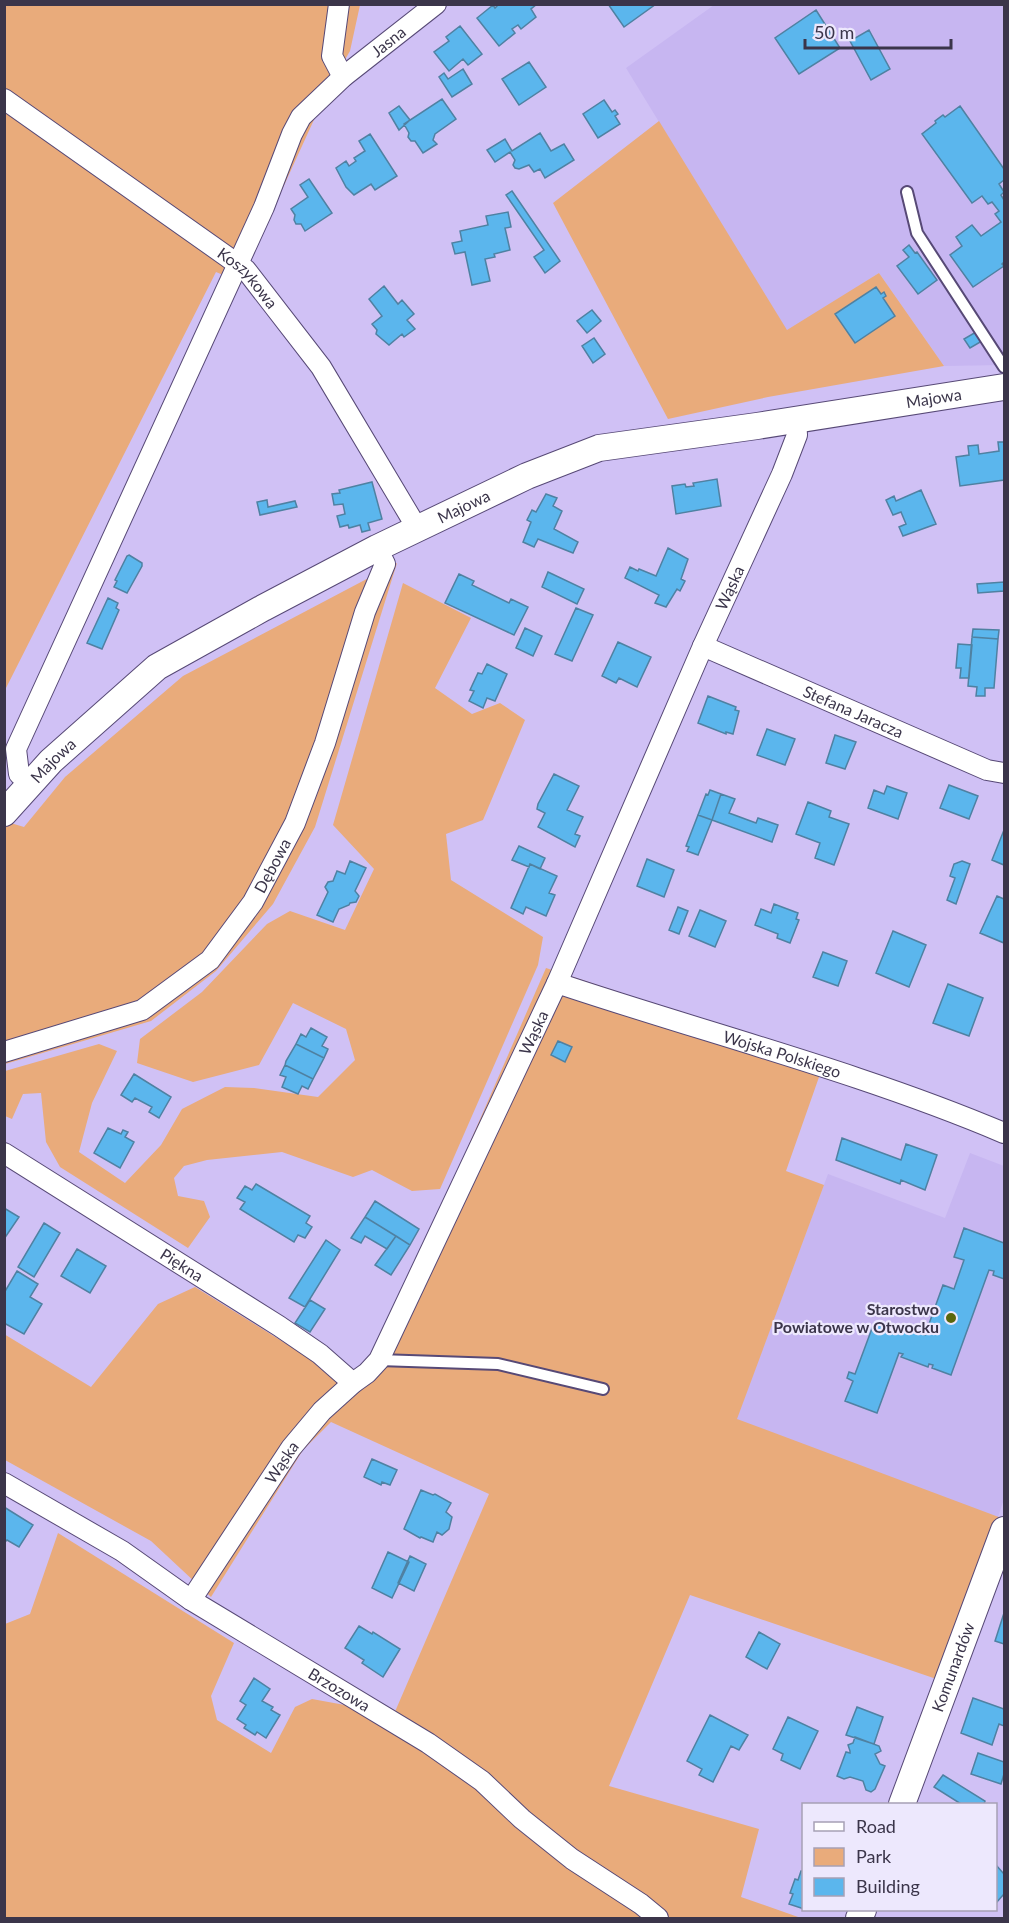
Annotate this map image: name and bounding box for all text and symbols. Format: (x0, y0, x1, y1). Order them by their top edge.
scale bar (805, 12, 950, 50)
text: 50 m (814, 21, 854, 43)
street label: Jasna (367, 22, 409, 60)
street label: Koszykowa (214, 243, 282, 312)
street label: Majowa (905, 384, 963, 411)
street label: Majowa (434, 485, 493, 527)
street label: Wąska (711, 563, 748, 613)
street label: Stefana Jaracza (801, 681, 906, 741)
street label: Majowa (26, 734, 79, 786)
street label: Dębowa (250, 835, 294, 896)
street label: Wąska (515, 1007, 552, 1057)
street label: Wojska Polskiego (721, 1026, 844, 1081)
street label: Piękna (157, 1244, 207, 1285)
place label: Starostwo Powiatowe w Otwocku (773, 1299, 939, 1336)
marker: Starostwo Powiatowe w Otwocku (944, 1311, 958, 1325)
street label: Wąska (261, 1437, 302, 1487)
street label: Komunardów (927, 1619, 978, 1714)
street label: Brzozowa (305, 1663, 374, 1715)
legend (802, 1803, 997, 1911)
text: Road (856, 1815, 896, 1837)
text: Park (856, 1845, 892, 1867)
text: Building (856, 1875, 920, 1897)

